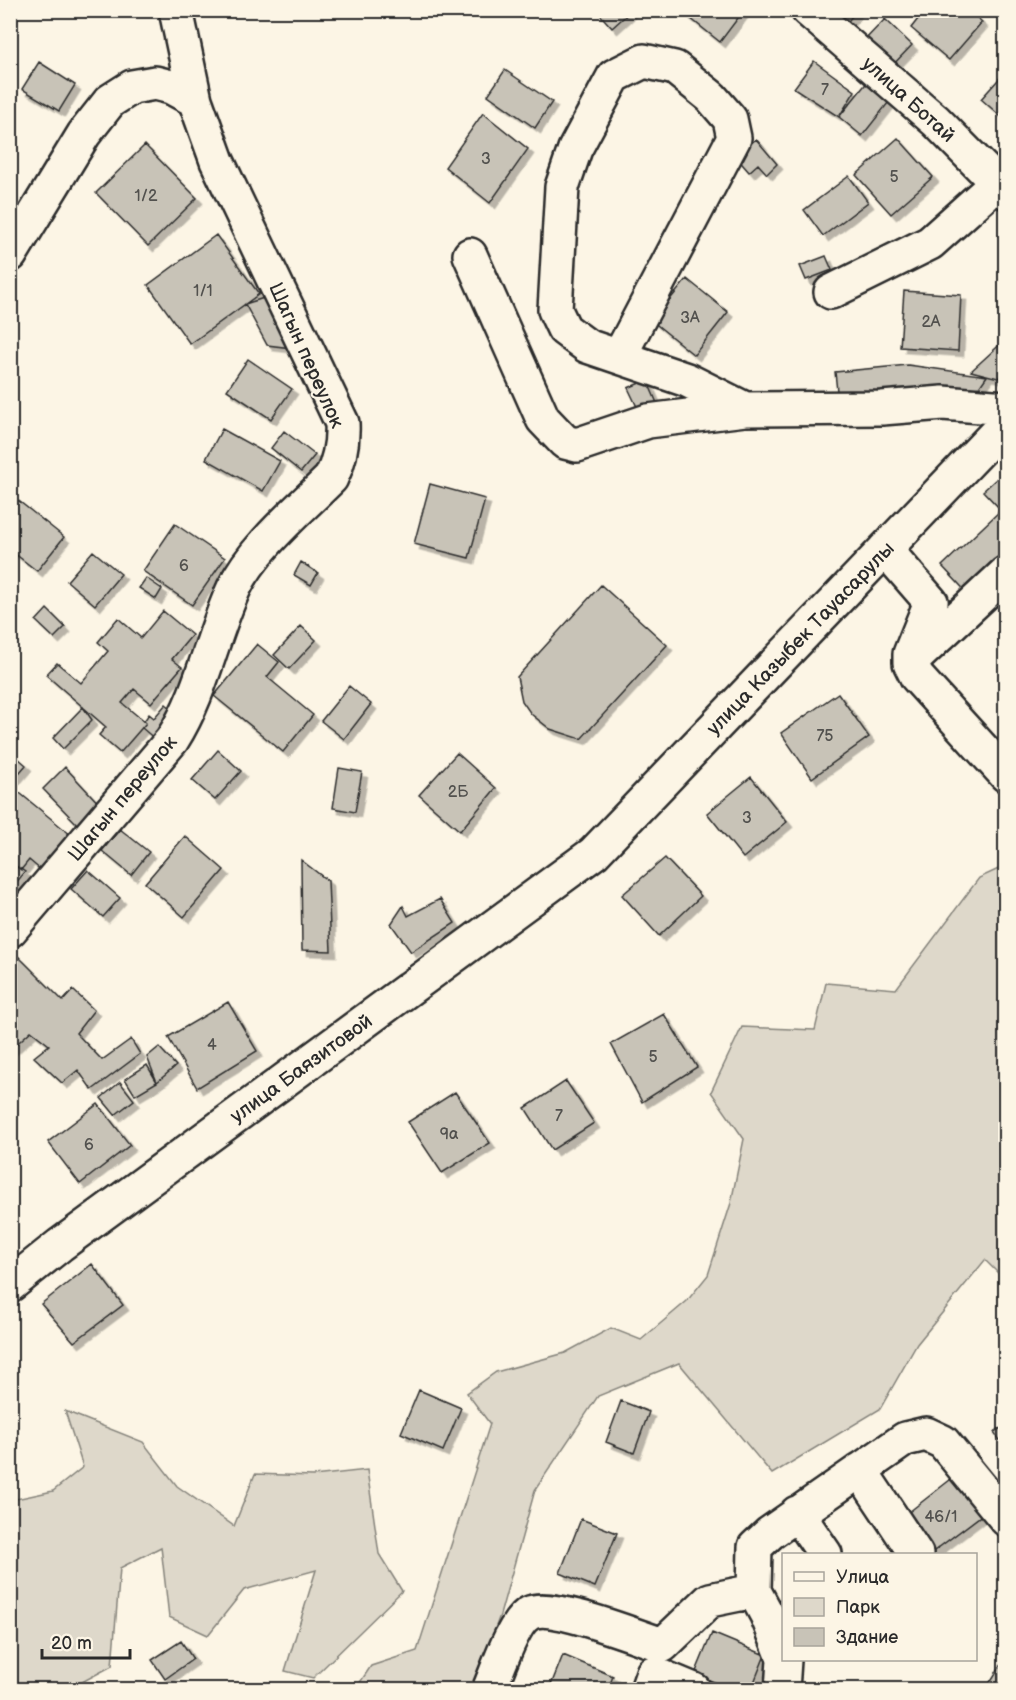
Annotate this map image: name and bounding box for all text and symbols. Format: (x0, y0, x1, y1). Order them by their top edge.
street label: улица Ботай (857, 52, 960, 148)
house number: 7 (821, 81, 829, 100)
house number: 3 (481, 150, 491, 169)
house number: 5 (889, 168, 899, 187)
house number: 1/2 (135, 187, 158, 206)
street label: Шагын переулок (263, 279, 349, 432)
house number: 1/1 (193, 282, 213, 301)
house number: 3А (680, 309, 700, 328)
house number: 2А (921, 313, 941, 332)
street label: улица Казыбек Тауасарулы (702, 537, 900, 741)
house number: 6 (179, 557, 189, 576)
house number: 75 (816, 727, 834, 746)
street label: Шагын переулок (63, 731, 183, 866)
house number: 2Б (448, 783, 469, 802)
house number: 3 (742, 809, 752, 828)
street label: улица Баязитовой (226, 1009, 377, 1128)
house number: 4 (207, 1036, 217, 1055)
house number: 5 (648, 1048, 658, 1067)
house number: 7 (555, 1107, 563, 1126)
house number: 9а (440, 1125, 459, 1144)
house number: 6 (84, 1136, 94, 1155)
house number: 46/1 (925, 1508, 957, 1527)
legend (782, 1553, 977, 1661)
text: Улица (836, 1567, 890, 1588)
text: Парк (836, 1597, 880, 1618)
scale bar (42, 1622, 130, 1660)
text: Здание (836, 1627, 898, 1648)
text: 20 m (51, 1633, 92, 1654)

